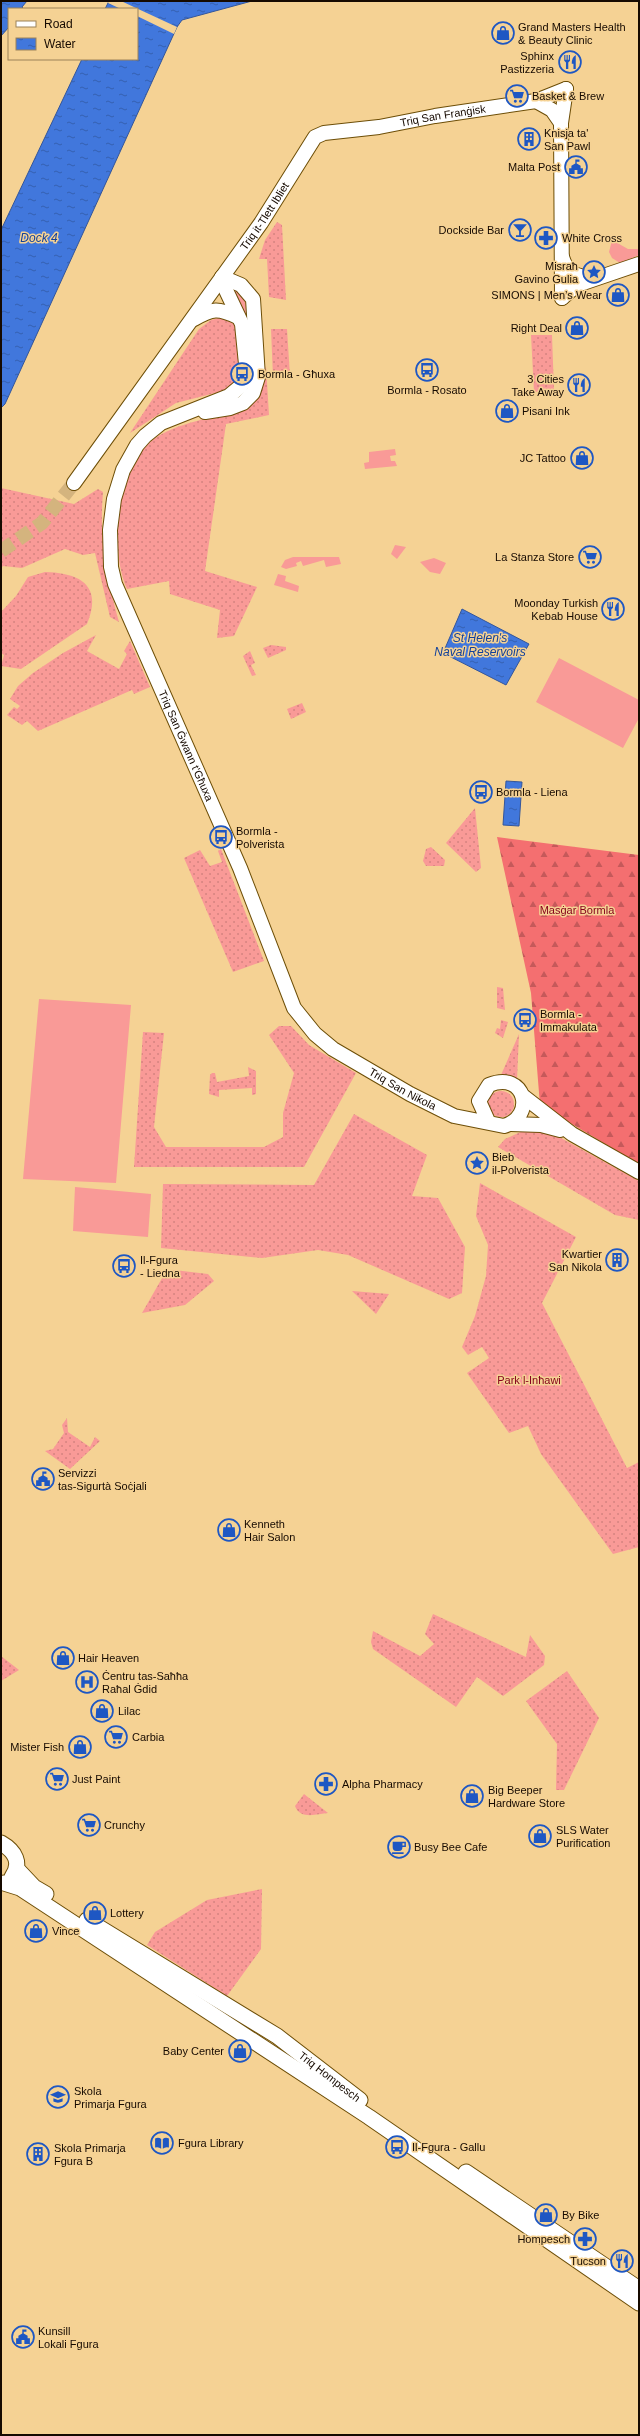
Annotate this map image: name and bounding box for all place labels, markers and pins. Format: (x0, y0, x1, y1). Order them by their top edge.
shop icon: Grand Masters Health & Beauty Clinic (490, 20, 516, 46)
place label: Grand Masters Health & Beauty Clinic (518, 21, 626, 46)
restaurant icon: Sphinx Pastizzeria (557, 49, 583, 75)
place label: Sphinx Pastizzeria (500, 50, 555, 75)
supermarket icon: Basket & Brew (504, 83, 530, 109)
place label: Basket & Brew (532, 90, 604, 102)
building icon: Knisja ta' San Pawl (516, 126, 542, 152)
place label: Knisja ta' San Pawl (544, 127, 590, 152)
public building icon: Malta Post (563, 154, 589, 180)
place label: Malta Post (508, 161, 560, 173)
bar icon: Dockside Bar (507, 217, 533, 243)
place label: Dockside Bar (439, 224, 504, 236)
pharmacy icon: White Cross (533, 225, 559, 251)
place label: White Cross (562, 232, 622, 244)
place icon: Misraħ Gavino Gulia (581, 259, 607, 285)
place label: Misraħ Gavino Gulia (514, 260, 579, 285)
shop icon: SIMONS | Men’s Wear (605, 282, 631, 308)
place label: SIMONS | Men’s Wear (491, 289, 602, 301)
shop icon: Right Deal (564, 315, 590, 341)
place label: Right Deal (511, 322, 562, 334)
bus stop icon: Bormla - Rosato (414, 357, 440, 383)
bus stop icon: Bormla - Għuxa (229, 361, 255, 387)
place label: Bormla - Għuxa (258, 368, 336, 380)
restaurant icon: 3 Cities Take Away (566, 372, 592, 398)
place label: 3 Cities Take Away (512, 373, 564, 398)
place label: Bormla - Rosato (387, 384, 467, 396)
shop icon: Pisani Ink (494, 398, 520, 424)
place label: Pisani Ink (522, 405, 570, 417)
shop icon: JC Tattoo (569, 445, 595, 471)
place label: JC Tattoo (520, 452, 566, 464)
supermarket icon: La Stanza Store (577, 544, 603, 570)
place label: La Stanza Store (495, 551, 574, 563)
restaurant icon: Moonday Turkish Kebab House (600, 596, 626, 622)
place label: Moonday Turkish Kebab House (514, 597, 598, 622)
bus stop icon: Bormla - Liena (468, 779, 494, 805)
place label: Bormla - Liena (496, 786, 568, 798)
bus stop icon: Bormla - Polverista (208, 824, 234, 850)
place label: Bormla - Polverista (236, 825, 285, 850)
bus stop icon: Bormla - Immakulata (512, 1007, 538, 1033)
place label: Bormla - Immakulata (540, 1008, 598, 1033)
place icon: Bieb il-Polverista (464, 1150, 490, 1176)
place label: Bieb il-Polverista (492, 1151, 550, 1176)
building icon: Kwartier San Nikola (604, 1247, 630, 1273)
place label: Kwartier San Nikola (549, 1248, 603, 1273)
bus stop icon: Il-Fgura - Liedna (111, 1253, 137, 1279)
place label: Il-Fgura - Liedna (140, 1254, 181, 1279)
public building icon: Servizzi tas-Sigurtà Soċjali (30, 1466, 56, 1492)
place label: Servizzi tas-Sigurtà Soċjali (58, 1467, 147, 1492)
shop icon: Kenneth Hair Salon (216, 1517, 242, 1543)
place label: Kenneth Hair Salon (244, 1518, 295, 1543)
shop icon: Hair Heaven (50, 1645, 76, 1671)
place label: Hair Heaven (78, 1652, 139, 1664)
hospital icon: Ċentru tas-Saħħa Raħal Ġdid (74, 1669, 100, 1695)
place label: Ċentru tas-Saħħa Raħal Ġdid (102, 1670, 189, 1695)
shop icon: Lilac (89, 1698, 115, 1724)
place label: Lilac (118, 1705, 141, 1717)
supermarket icon: Carbia (103, 1724, 129, 1750)
place label: Carbia (132, 1731, 165, 1743)
shop icon: Mister Fish (67, 1734, 93, 1760)
place label: Mister Fish (10, 1741, 64, 1753)
supermarket icon: Just Paint (44, 1766, 70, 1792)
pharmacy icon: Alpha Pharmacy (313, 1771, 339, 1797)
place label: Just Paint (72, 1773, 120, 1785)
place label: Alpha Pharmacy (342, 1778, 423, 1790)
shop icon: Big Beeper Hardware Store (459, 1783, 485, 1809)
place label: Big Beeper Hardware Store (488, 1784, 565, 1809)
supermarket icon: Crunchy (76, 1812, 102, 1838)
place label: Crunchy (104, 1819, 145, 1831)
shop icon: SLS Water Purification (527, 1823, 553, 1849)
place label: SLS Water Purification (556, 1824, 610, 1849)
cafe icon: Busy Bee Cafe (386, 1834, 412, 1860)
place label: Busy Bee Cafe (414, 1841, 487, 1853)
shop icon: Lottery (82, 1900, 108, 1926)
place label: Lottery (110, 1907, 144, 1919)
shop icon: Vince (23, 1918, 49, 1944)
place label: Vince (52, 1925, 79, 1937)
shop icon: Baby Center (227, 2038, 253, 2064)
place label: Baby Center (163, 2045, 224, 2057)
school or university icon: Skola Primarja Fgura (45, 2084, 71, 2110)
place label: Skola Primarja Fgura (74, 2085, 148, 2110)
library icon: Fgura Library (149, 2130, 175, 2156)
bus stop icon: Il-Fgura - Gallu (384, 2134, 410, 2160)
place label: Fgura Library (178, 2137, 244, 2149)
building icon: Skola Primarja Fgura B (25, 2141, 51, 2167)
place label: Il-Fgura - Gallu (412, 2141, 485, 2153)
place label: Skola Primarja Fgura B (54, 2142, 126, 2167)
shop icon: By Bike (533, 2202, 559, 2228)
place label: By Bike (562, 2209, 599, 2221)
pharmacy icon: Hompesch (572, 2226, 598, 2252)
place label: Hompesch (517, 2233, 570, 2245)
restaurant icon: Tucson (609, 2248, 635, 2274)
place label: Tucson (570, 2255, 606, 2267)
public building icon: Kunsill Lokali Fgura (10, 2324, 36, 2350)
place label: Kunsill Lokali Fgura (38, 2325, 99, 2350)

